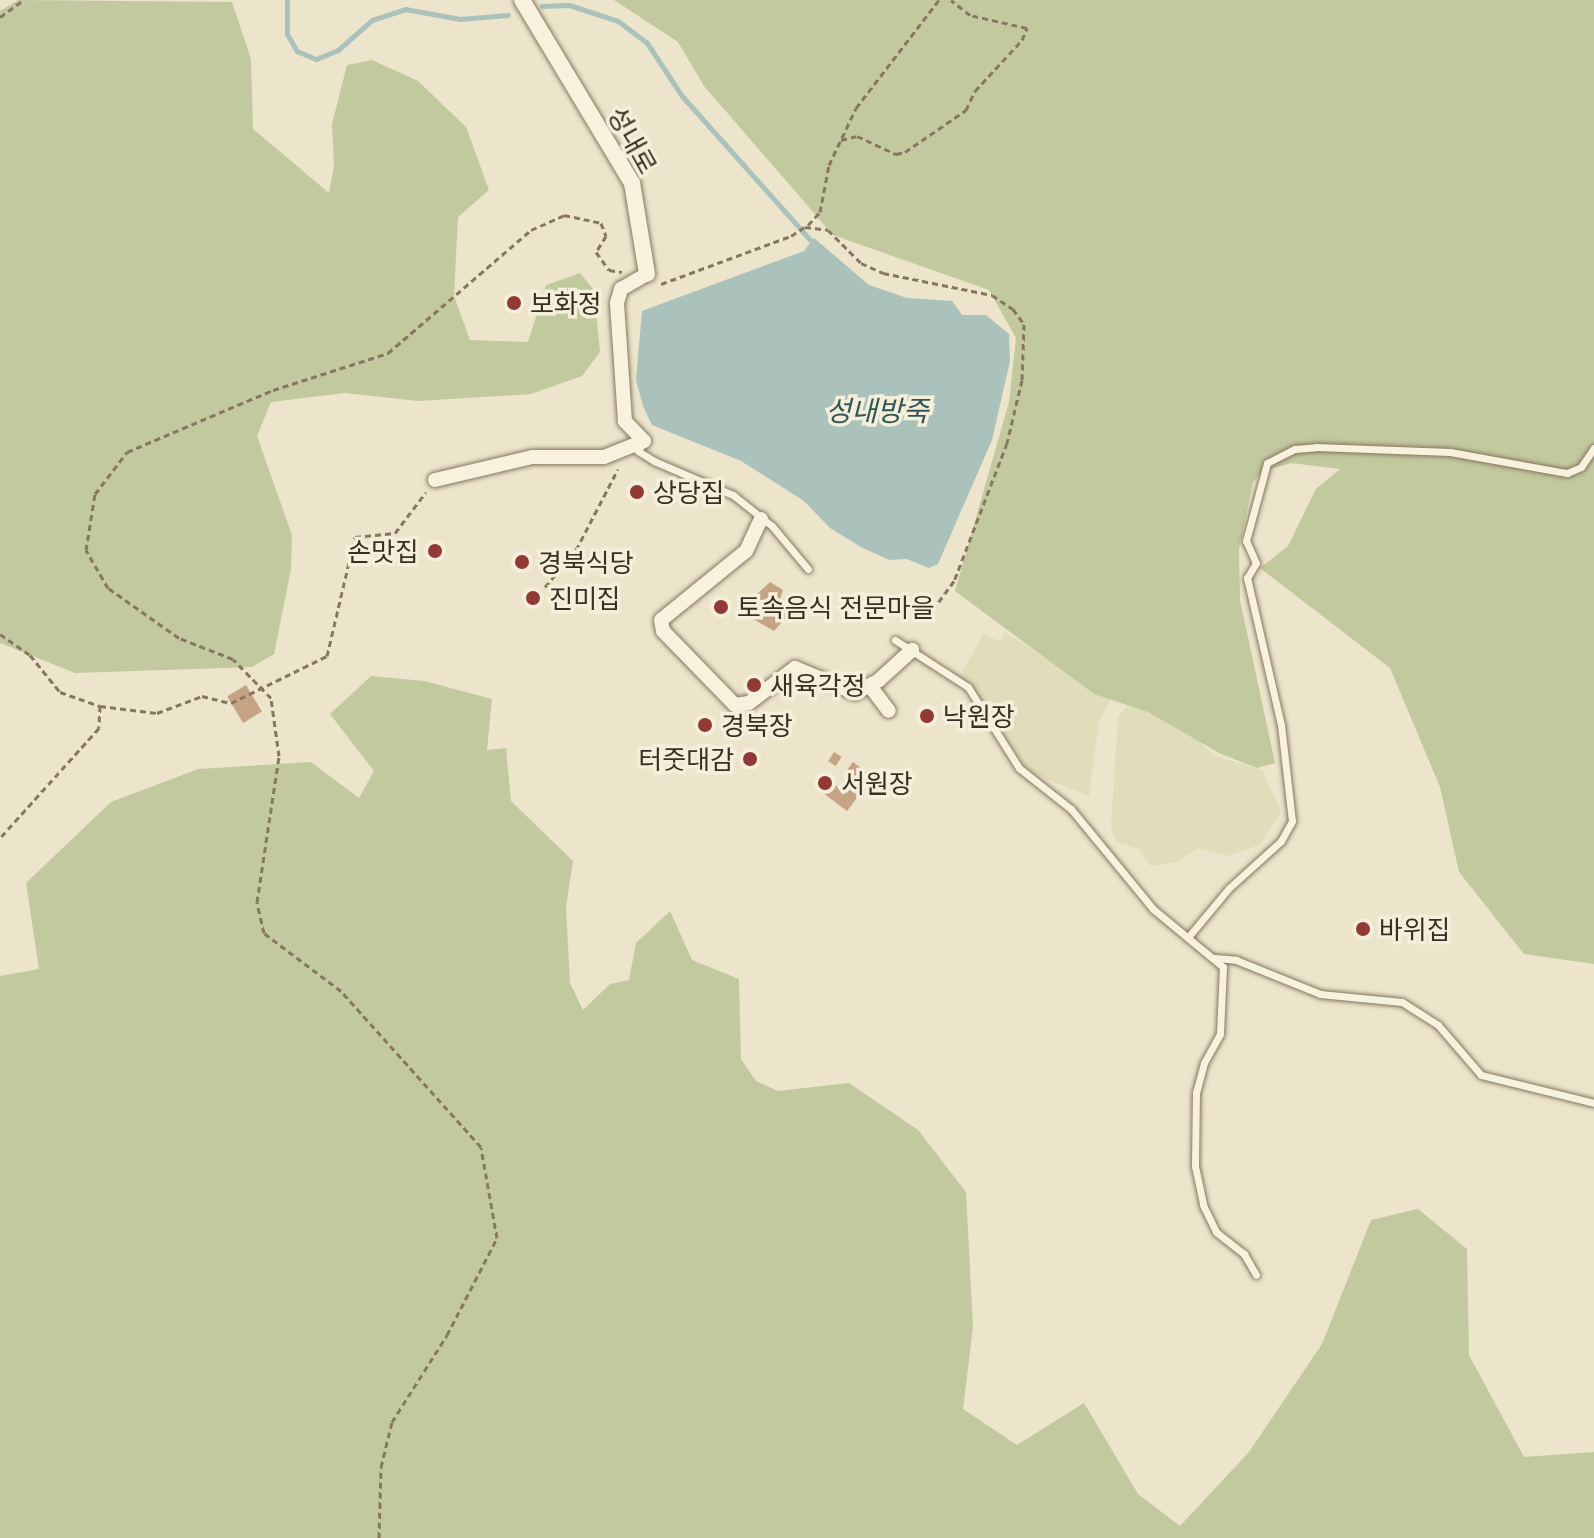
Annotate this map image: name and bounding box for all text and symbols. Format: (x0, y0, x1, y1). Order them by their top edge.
street label: 성내로 (602, 101, 664, 179)
place label: 보화정 (530, 287, 602, 319)
marker: 보화정 (505, 294, 523, 312)
water label: 성내방죽 (825, 393, 929, 427)
place label: 상당집 (653, 476, 725, 508)
marker: 상당집 (628, 483, 646, 501)
place label: 손맛집 (347, 535, 419, 567)
marker: 손맛집 (426, 542, 444, 560)
place label: 경북식당 (538, 546, 634, 578)
marker: 경북식당 (513, 553, 531, 571)
place label: 진미집 (549, 582, 621, 614)
marker: 진미집 (524, 589, 542, 607)
place label: 토속음식 전문마을 (737, 591, 935, 623)
marker: 토속음식 전문마을 (712, 598, 730, 616)
place label: 새육각정 (770, 669, 866, 701)
marker: 새육각정 (745, 676, 763, 694)
place label: 낙원장 (943, 700, 1015, 732)
marker: 낙원장 (918, 707, 936, 725)
place label: 경북장 (721, 709, 793, 741)
marker: 경북장 (696, 716, 714, 734)
place label: 터줏대감 (638, 743, 734, 775)
marker: 터줏대감 (741, 750, 759, 768)
place label: 서원장 (841, 767, 913, 799)
marker: 서원장 (816, 774, 834, 792)
place label: 바위집 (1379, 913, 1451, 945)
marker: 바위집 (1354, 920, 1372, 938)

